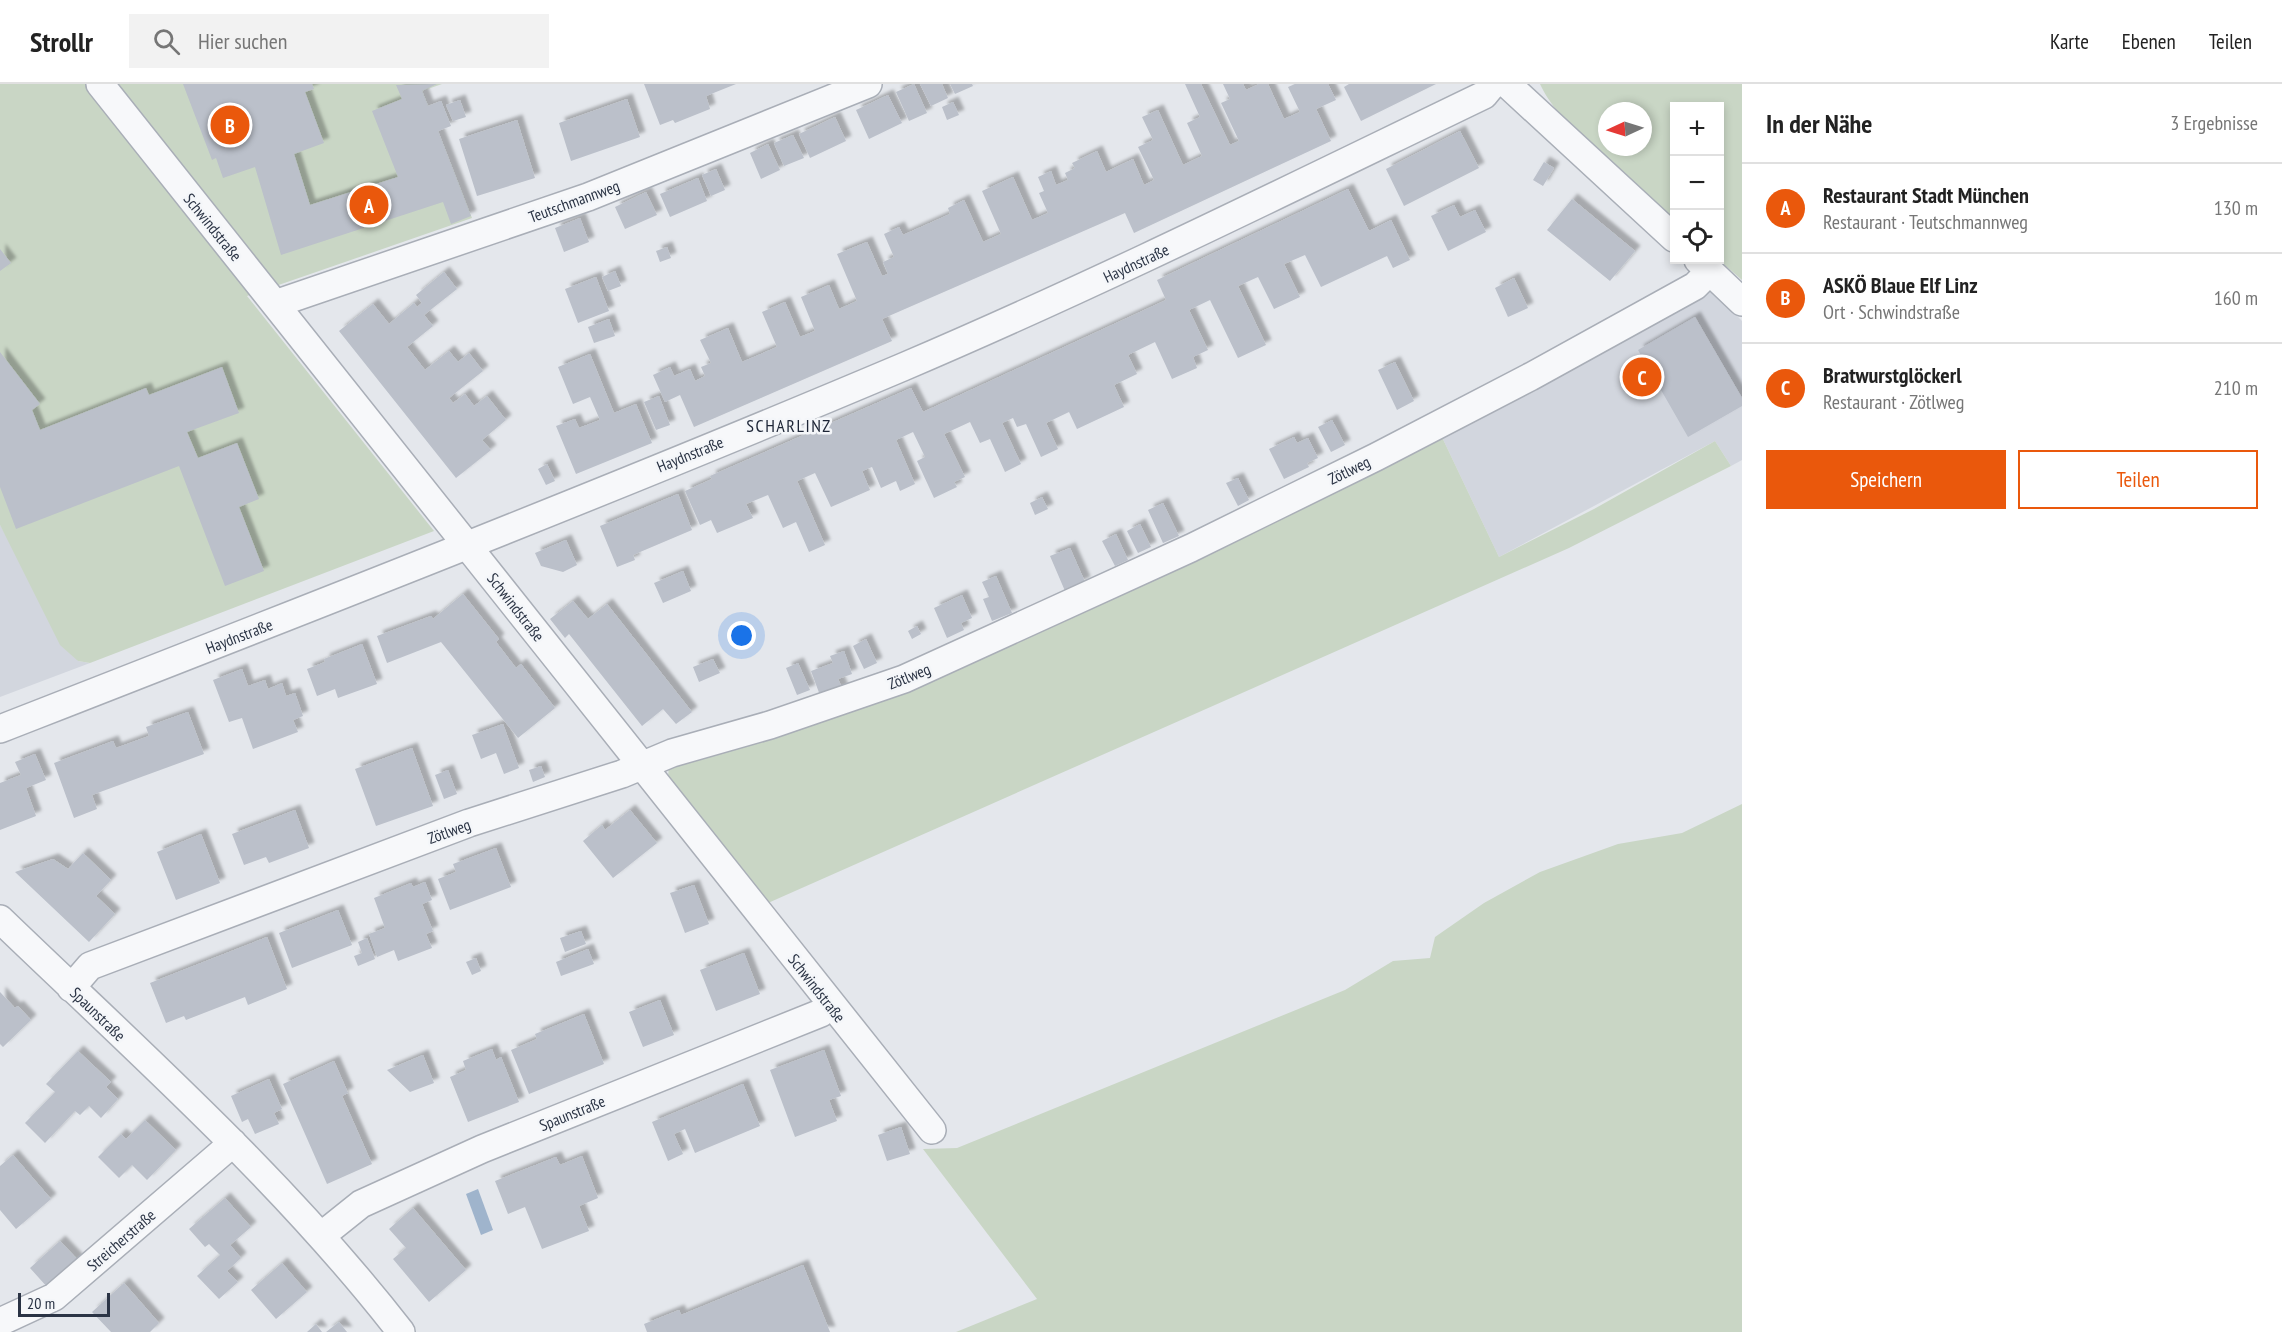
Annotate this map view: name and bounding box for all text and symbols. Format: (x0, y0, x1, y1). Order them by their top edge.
search box (129, 14, 549, 68)
text: Strollr (30, 23, 93, 60)
icon: search (150, 25, 183, 58)
text: Hier suchen (198, 27, 288, 55)
text: Karte (2050, 28, 2089, 55)
text: Ebenen (2122, 28, 2176, 55)
text: Teilen (2209, 28, 2252, 55)
pin: B (210, 102, 250, 147)
north arrow (1598, 102, 1652, 156)
map controls (1670, 102, 1724, 264)
button: + (1670, 102, 1724, 156)
text: In der Nähe (1766, 107, 1872, 140)
text: 3 Ergebnisse (2170, 110, 2258, 136)
button: − (1670, 156, 1724, 210)
street label: Teutschmannweg (526, 175, 622, 227)
text: Restaurant Stadt München (1823, 181, 2029, 209)
pin: A (350, 182, 388, 228)
street label: Schwindstraße (180, 189, 246, 265)
text: A (1780, 195, 1791, 221)
text: 130 m (2214, 195, 2258, 221)
text: Restaurant · Teutschmannweg (1823, 209, 2028, 235)
button: locate (1670, 210, 1724, 264)
street label: Haydnstraße (1100, 239, 1172, 287)
text: ASKÖ Blaue Elf Linz (1823, 271, 1978, 299)
text: B (1781, 285, 1790, 311)
text: 160 m (2214, 285, 2258, 311)
text: Ort · Schwindstraße (1823, 299, 1960, 325)
pin: C (1622, 354, 1662, 400)
text: Bratwurstglöckerl (1823, 361, 1962, 389)
text: C (1781, 375, 1790, 401)
text: 210 m (2214, 375, 2258, 401)
text: Restaurant · Zötlweg (1823, 389, 1964, 415)
district label: SCHARLINZ (746, 414, 832, 437)
street label: Haydnstraße (654, 432, 726, 476)
button: Speichern (1766, 450, 2006, 509)
button: Teilen (2018, 450, 2258, 509)
street label: Zötlweg (1325, 451, 1373, 489)
street label: Schwindstraße (483, 569, 549, 645)
street label: Haydnstraße (203, 614, 275, 658)
your location (727, 621, 756, 650)
street label: Zötlweg (885, 658, 933, 694)
street label: Zötlweg (425, 814, 473, 848)
street label: Schwindstraße (784, 950, 850, 1026)
street label: Spaunstraße (66, 983, 130, 1045)
street label: Spaunstraße (536, 1091, 608, 1135)
street label: Streicherstraße (83, 1205, 159, 1275)
scale bar (18, 1290, 110, 1318)
text: 20 m (27, 1293, 55, 1313)

